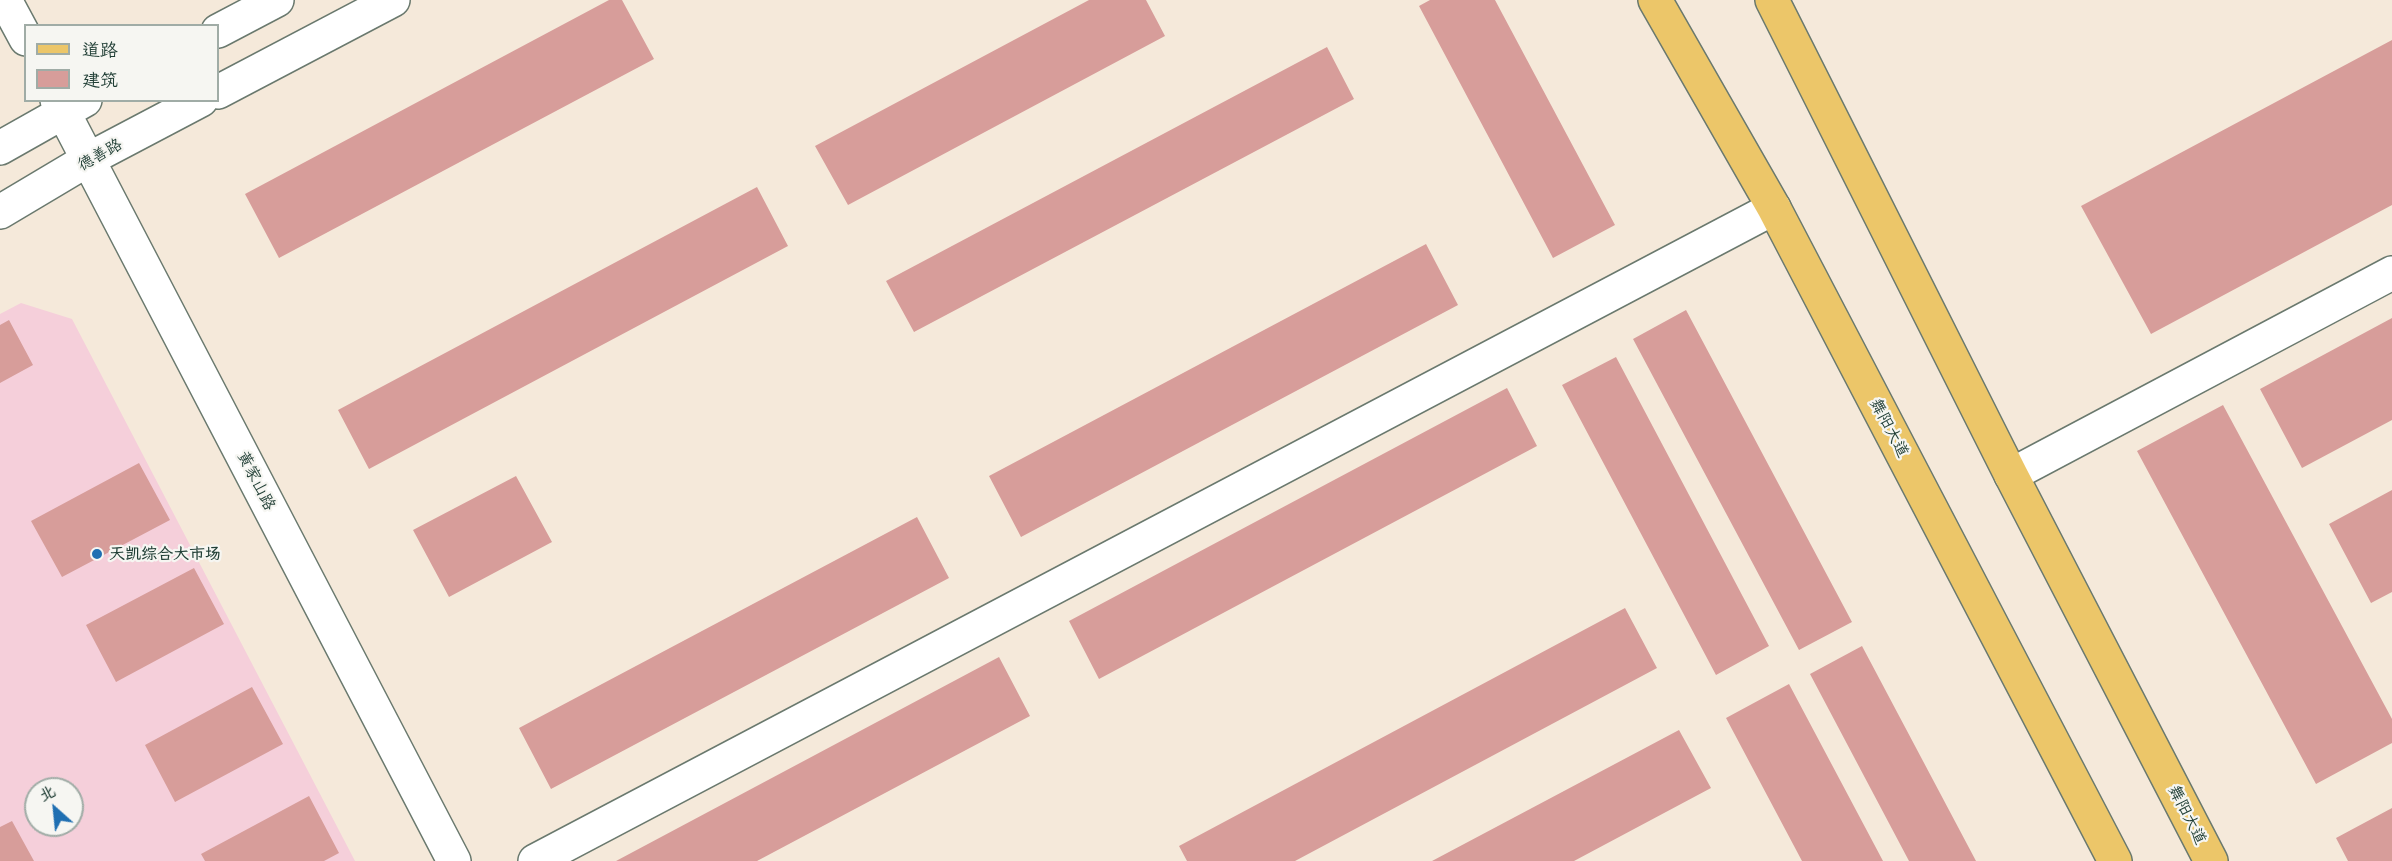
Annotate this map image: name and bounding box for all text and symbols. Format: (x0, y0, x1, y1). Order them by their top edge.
legend (24, 24, 219, 102)
text: 道路 (82, 38, 118, 61)
text: 建筑 (82, 68, 118, 91)
street label: 德善路 (74, 135, 126, 175)
street label: 舞阳大道 (1866, 395, 1912, 461)
street label: 黄家山路 (233, 448, 279, 514)
place label: 天凯综合大市场 (109, 544, 221, 564)
marker: 天凯综合大市场 (90, 547, 104, 561)
north arrow (24, 777, 84, 837)
text: 北 (35, 780, 58, 805)
street label: 舞阳大道 (2164, 782, 2210, 848)

